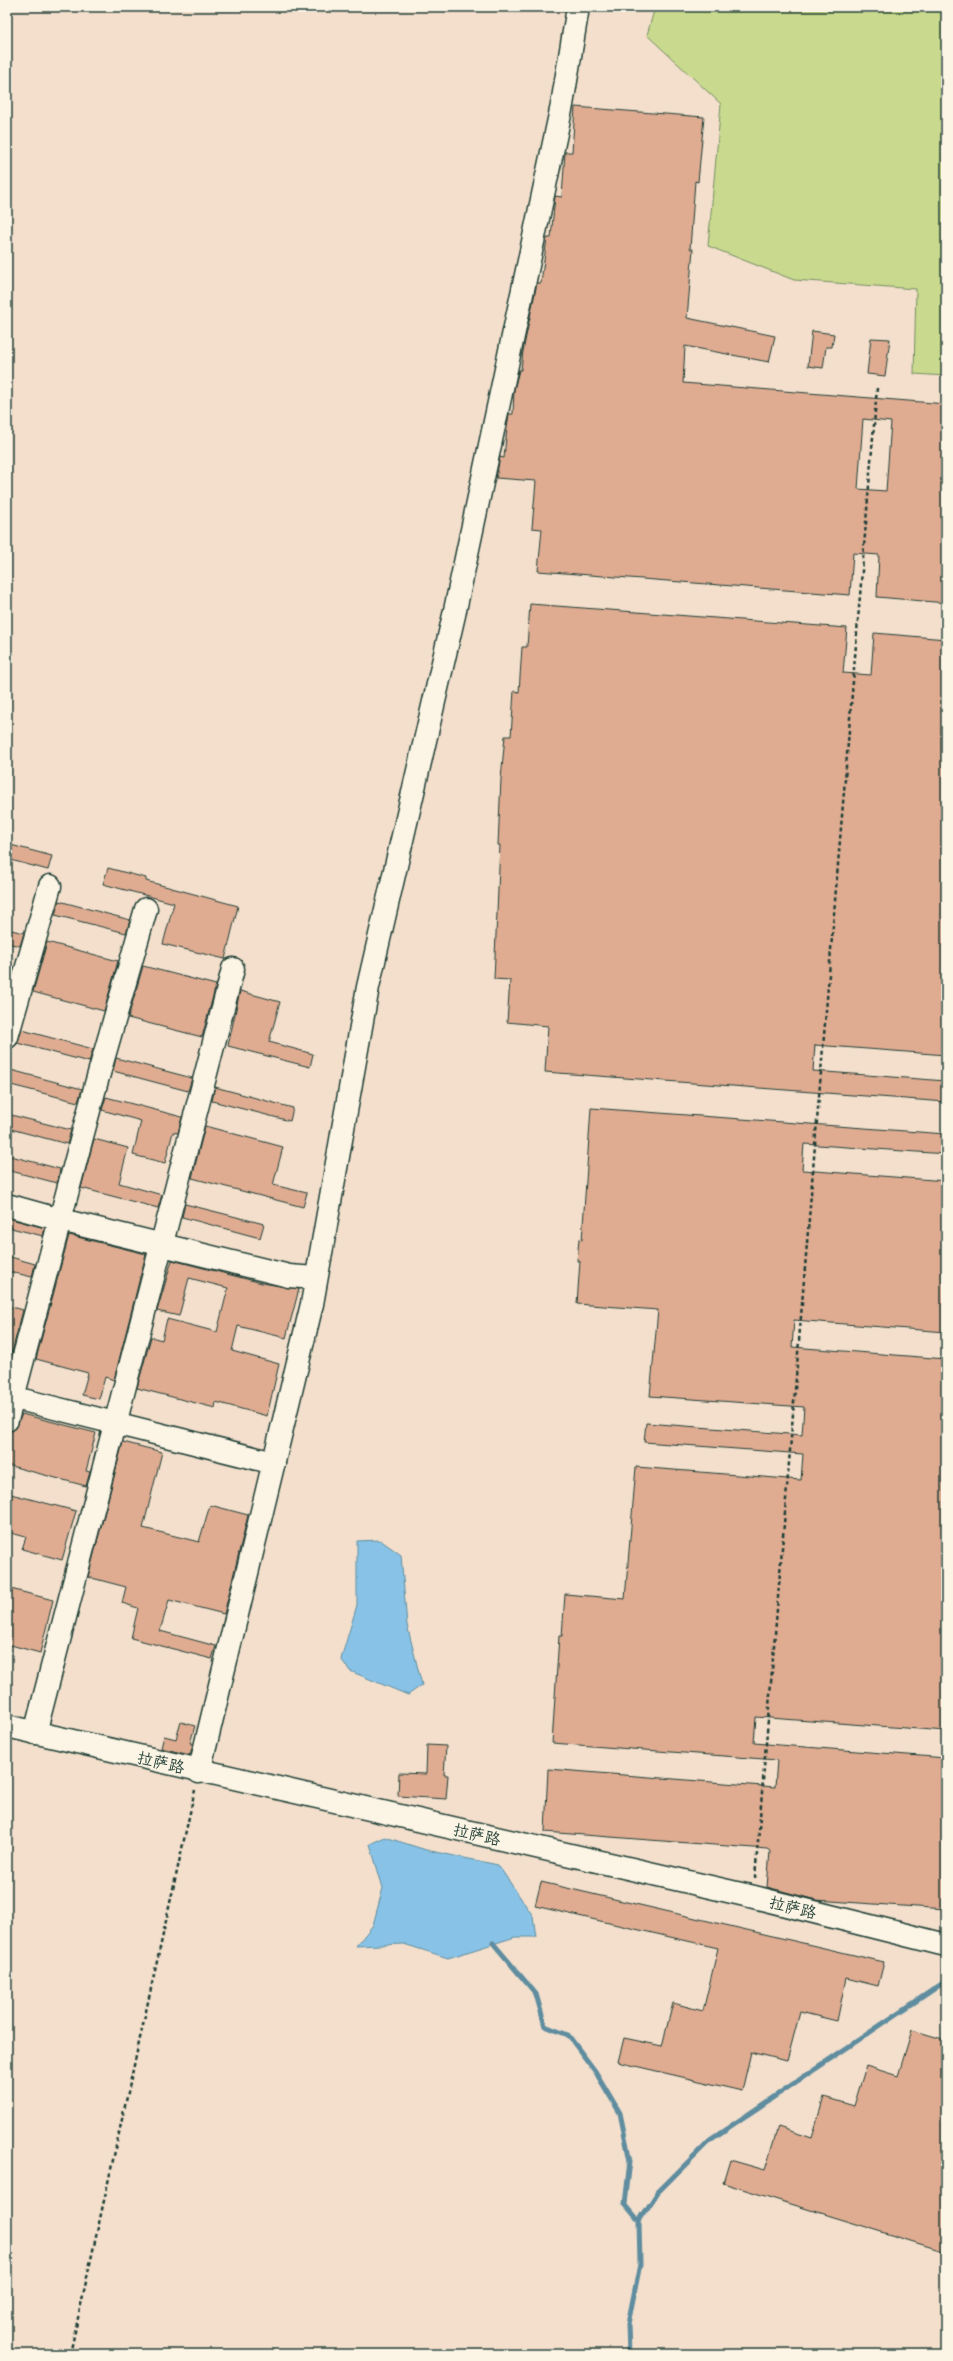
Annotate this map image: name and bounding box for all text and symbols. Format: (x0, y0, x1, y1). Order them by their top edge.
street label: 拉萨路 (135, 1748, 186, 1778)
street label: 拉萨路 (451, 1820, 502, 1850)
street label: 拉萨路 (767, 1892, 818, 1923)

